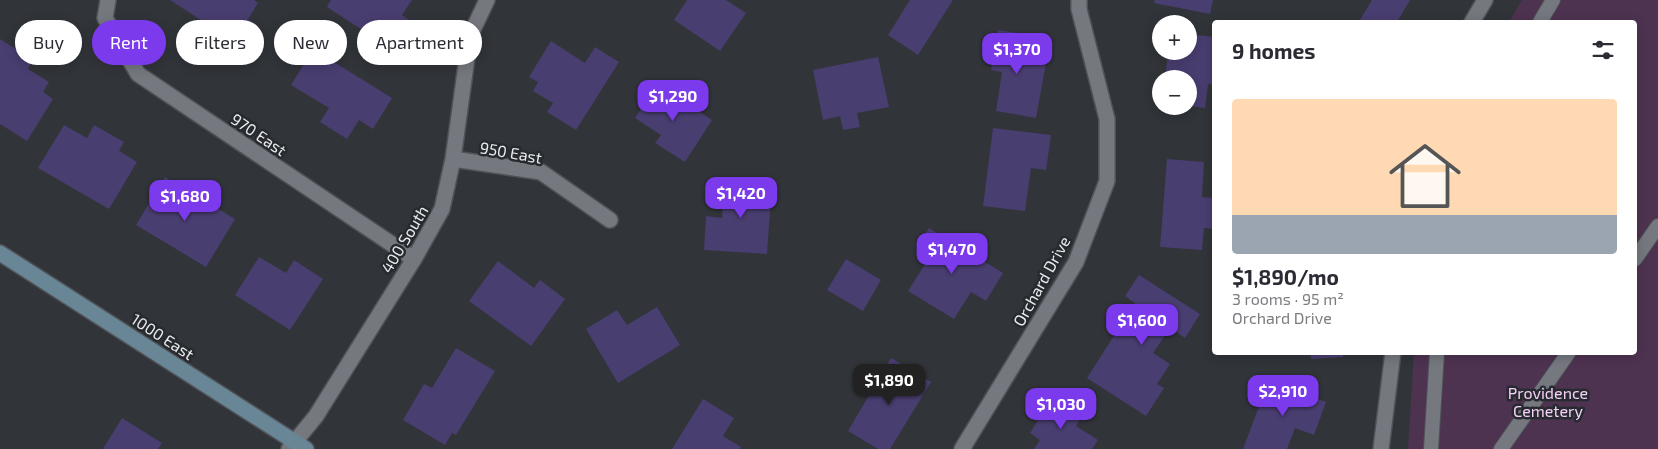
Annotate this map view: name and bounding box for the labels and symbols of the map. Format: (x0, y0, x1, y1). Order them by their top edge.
pin: $1,370 (976, 32, 1058, 75)
pin: $1,290 (632, 80, 714, 122)
street label: 970 East (228, 109, 290, 159)
street label: 950 East (478, 137, 544, 167)
pin: $1,420 (700, 176, 782, 219)
pin: $1,680 (144, 180, 226, 222)
street label: 400 South (376, 202, 432, 276)
pin: $1,470 (911, 232, 993, 275)
street label: Orchard Drive (1009, 233, 1073, 329)
pin: $1,600 (1101, 304, 1183, 346)
street label: 1000 East (128, 309, 198, 363)
pin: $1,890 (848, 364, 930, 406)
pin: $2,910 (1242, 374, 1324, 417)
park label: Providence Cemetery (1508, 383, 1588, 420)
pin: $1,030 (1020, 388, 1102, 430)

